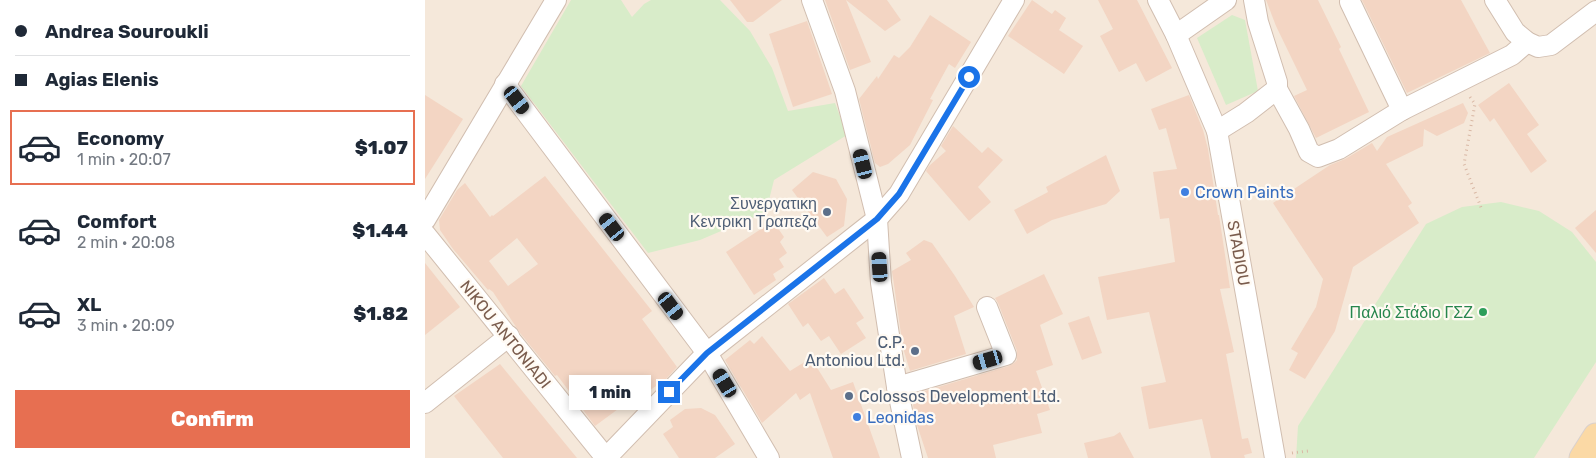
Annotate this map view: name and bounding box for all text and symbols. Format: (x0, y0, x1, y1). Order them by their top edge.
text: Andrea Souroukli (45, 20, 209, 43)
route start (958, 66, 980, 88)
text: Agias Elenis (45, 68, 159, 91)
car (501, 84, 532, 116)
icon: car (17, 125, 62, 170)
text: Economy (77, 127, 164, 150)
text: $1.07 (355, 136, 408, 159)
car (852, 148, 873, 180)
text: 1 min · 20:07 (77, 150, 171, 169)
place label: Crown Paints (1195, 183, 1294, 202)
marker: Crown Paints (1179, 186, 1191, 198)
place label: Συνεργατικη Κεντρικη Τραπεζα (690, 194, 817, 231)
marker: Συνεργατικη Κεντρικη Τραπεζα (821, 206, 833, 218)
icon: car (17, 208, 62, 253)
text: Comfort (77, 210, 157, 233)
car (596, 211, 627, 243)
text: $1.44 (352, 219, 408, 242)
street label: STADIOU (1223, 219, 1254, 287)
text: 2 min · 20:08 (77, 233, 175, 252)
car (871, 252, 888, 282)
street label: NIKOU ANTONIADI (456, 277, 555, 392)
car (655, 290, 686, 322)
icon: car (17, 291, 62, 336)
text: XL (77, 293, 101, 316)
text: $1.82 (353, 302, 408, 325)
place label: Παλιό Στάδιο ΓΣΖ (1350, 303, 1473, 322)
marker: Παλιό Στάδιο ΓΣΖ (1477, 306, 1489, 318)
text: 3 min · 20:09 (77, 316, 175, 335)
place label: C.P. Antoniou Ltd. (805, 333, 905, 370)
marker: C.P. Antoniou Ltd. (909, 345, 921, 357)
car (971, 349, 1004, 371)
car (710, 366, 739, 400)
callout: 1 min (569, 374, 651, 410)
route end (658, 381, 680, 403)
text: 1 min (589, 383, 631, 402)
place label: Colossos Development Ltd. (859, 387, 1060, 406)
button: Confirm (15, 390, 410, 448)
marker: Colossos Development Ltd. (843, 390, 855, 402)
place label: Leonidas (867, 408, 934, 427)
marker: Leonidas (851, 411, 863, 423)

